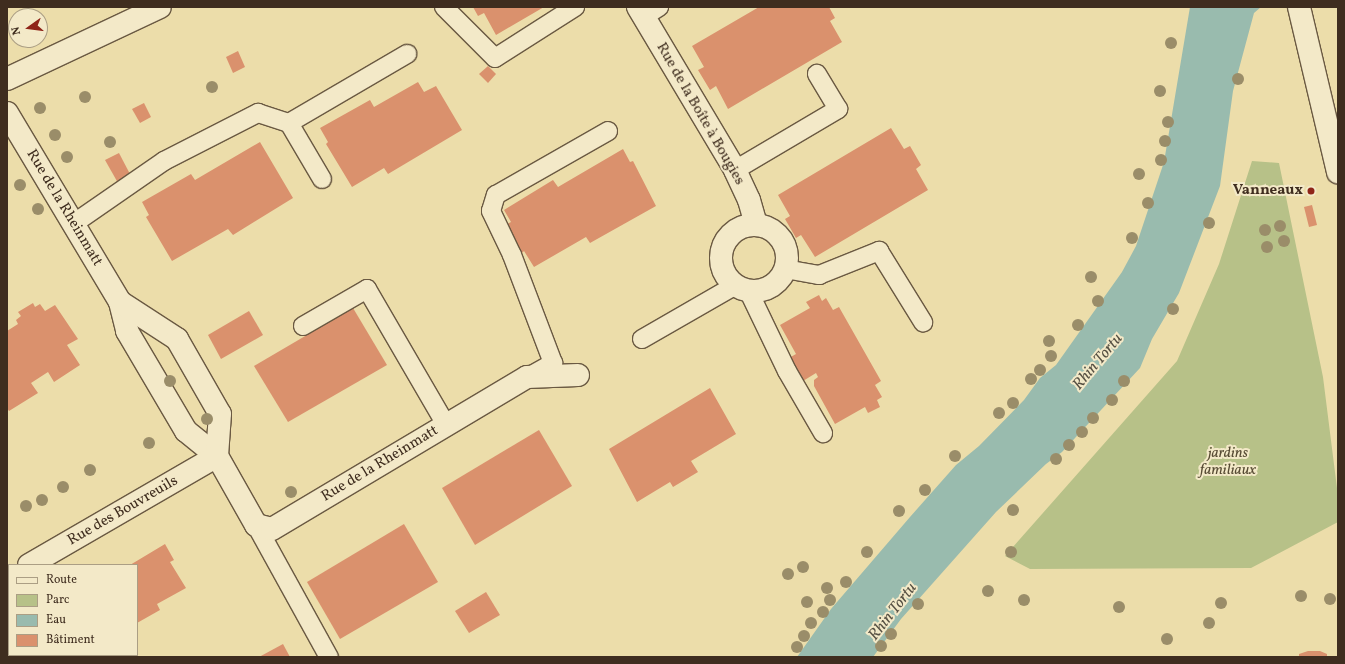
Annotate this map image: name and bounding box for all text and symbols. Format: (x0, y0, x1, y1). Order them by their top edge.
north arrow (8, 8, 48, 48)
text: N (9, 25, 25, 36)
street label: Rue de la Boîte à Bougies (652, 40, 748, 188)
street label: Rue de la Rheinmatt (22, 146, 106, 270)
place label: Vanneaux (1233, 182, 1303, 200)
marker: Vanneaux (1306, 186, 1316, 196)
water label: Rhin Tortu (1069, 330, 1127, 394)
street label: Rue de la Rheinmatt (318, 422, 442, 506)
park label: jardins familiaux (1200, 444, 1256, 479)
street label: Rue des Bouvreuils (65, 472, 181, 550)
legend (8, 564, 138, 656)
text: Route (46, 572, 77, 588)
water label: Rhin Tortu (865, 579, 921, 645)
text: Parc (46, 592, 69, 608)
text: Eau (46, 612, 66, 628)
text: Bâtiment (46, 632, 95, 648)

